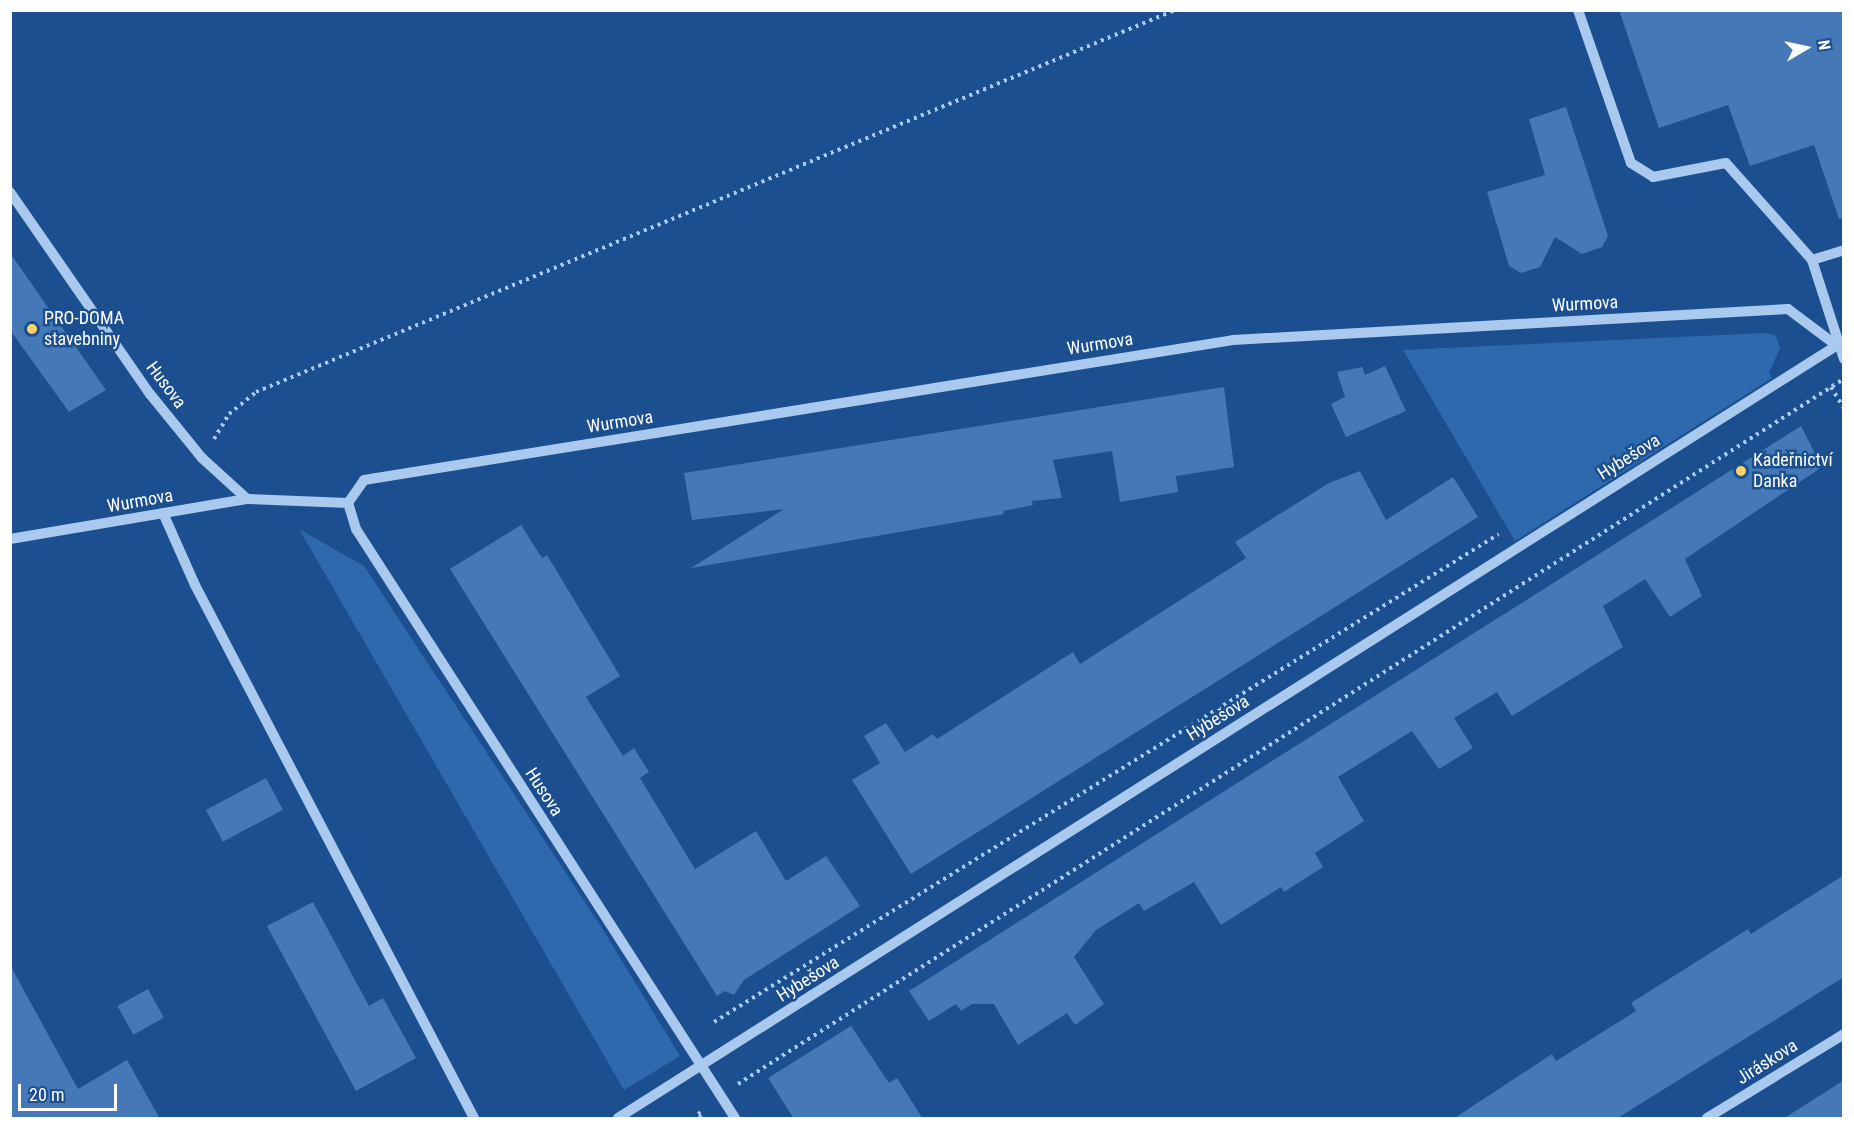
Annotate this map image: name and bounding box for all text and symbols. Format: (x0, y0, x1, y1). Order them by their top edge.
north arrow (1776, 18, 1836, 78)
text: N (1814, 39, 1834, 51)
street label: Wurmova (1551, 291, 1619, 317)
place label: PRO-DOMA stavebniny (44, 308, 124, 350)
marker: PRO-DOMA stavebniny (25, 322, 39, 336)
street label: Wurmova (1066, 328, 1134, 360)
street label: Husova (141, 357, 191, 413)
street label: Wurmova (586, 406, 654, 438)
street label: Hybešova (1594, 429, 1664, 485)
place label: Kadeřnictví Danka (1753, 450, 1833, 492)
marker: Kadeřnictví Danka (1734, 464, 1748, 478)
street label: Wurmova (105, 485, 175, 517)
street label: Hybešova (1183, 690, 1253, 746)
street label: Husova (520, 764, 568, 820)
street label: Hybešova (773, 951, 843, 1007)
street label: Jiráskova (1732, 1035, 1802, 1089)
scale bar (21, 1072, 120, 1110)
text: 20 m (29, 1084, 64, 1105)

